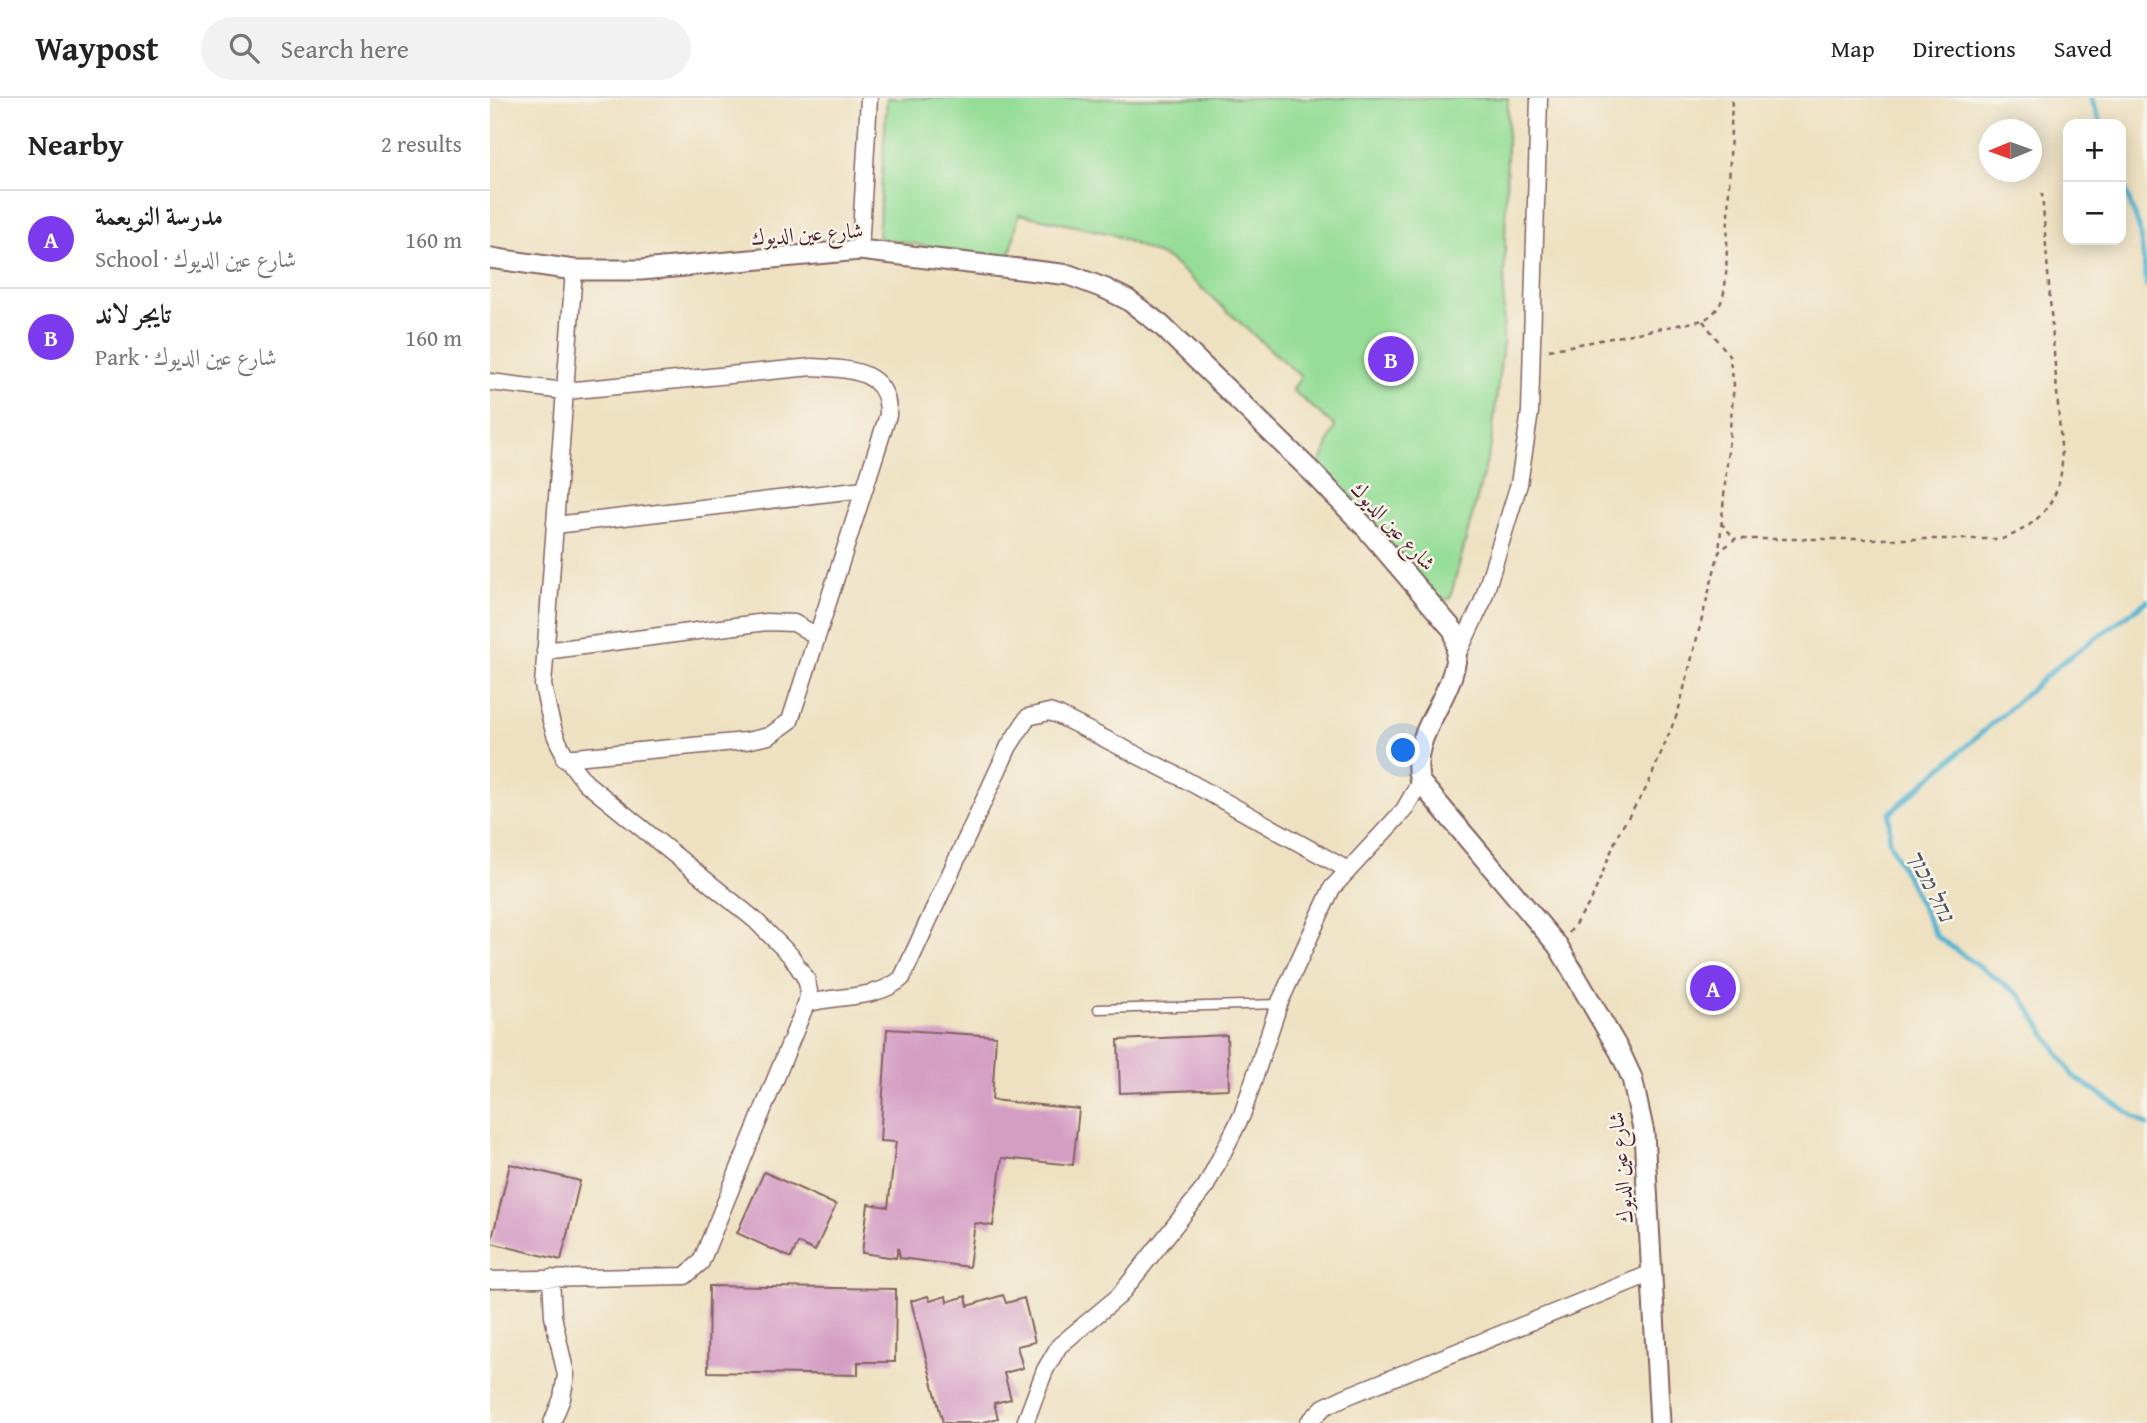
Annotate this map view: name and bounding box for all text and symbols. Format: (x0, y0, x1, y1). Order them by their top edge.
search box (201, 17, 691, 80)
text: Waypost (35, 24, 159, 72)
icon: search (225, 29, 263, 67)
text: Search here (281, 29, 409, 68)
text: Map (1831, 31, 1875, 66)
text: Directions (1913, 31, 2016, 66)
text: Saved (2054, 31, 2112, 66)
north arrow (1979, 119, 2042, 182)
map controls (2063, 119, 2126, 245)
button: + (2063, 119, 2126, 182)
text: Nearby (28, 122, 124, 166)
text: 2 results (381, 127, 462, 160)
button: − (2063, 182, 2126, 245)
text: مدرسة النويعمة (95, 196, 223, 235)
street label: شارع عين الديوك (750, 214, 864, 256)
text: A (44, 223, 58, 256)
text: 160 m (405, 223, 462, 256)
text: School · شارع عين الديوك (95, 242, 296, 275)
text: تايجر لاند (95, 294, 171, 333)
text: B (44, 321, 58, 354)
text: 160 m (405, 321, 462, 354)
pin: B (1368, 333, 1414, 385)
text: Park · شارع عين الديوك (95, 340, 277, 373)
street label: شارع عين الديوك (1341, 474, 1443, 579)
your location (1386, 733, 1420, 767)
water label: נחל מכוך (1899, 843, 1965, 929)
pin: A (1690, 962, 1736, 1014)
street label: شارع عين الديوك (1600, 1110, 1644, 1226)

